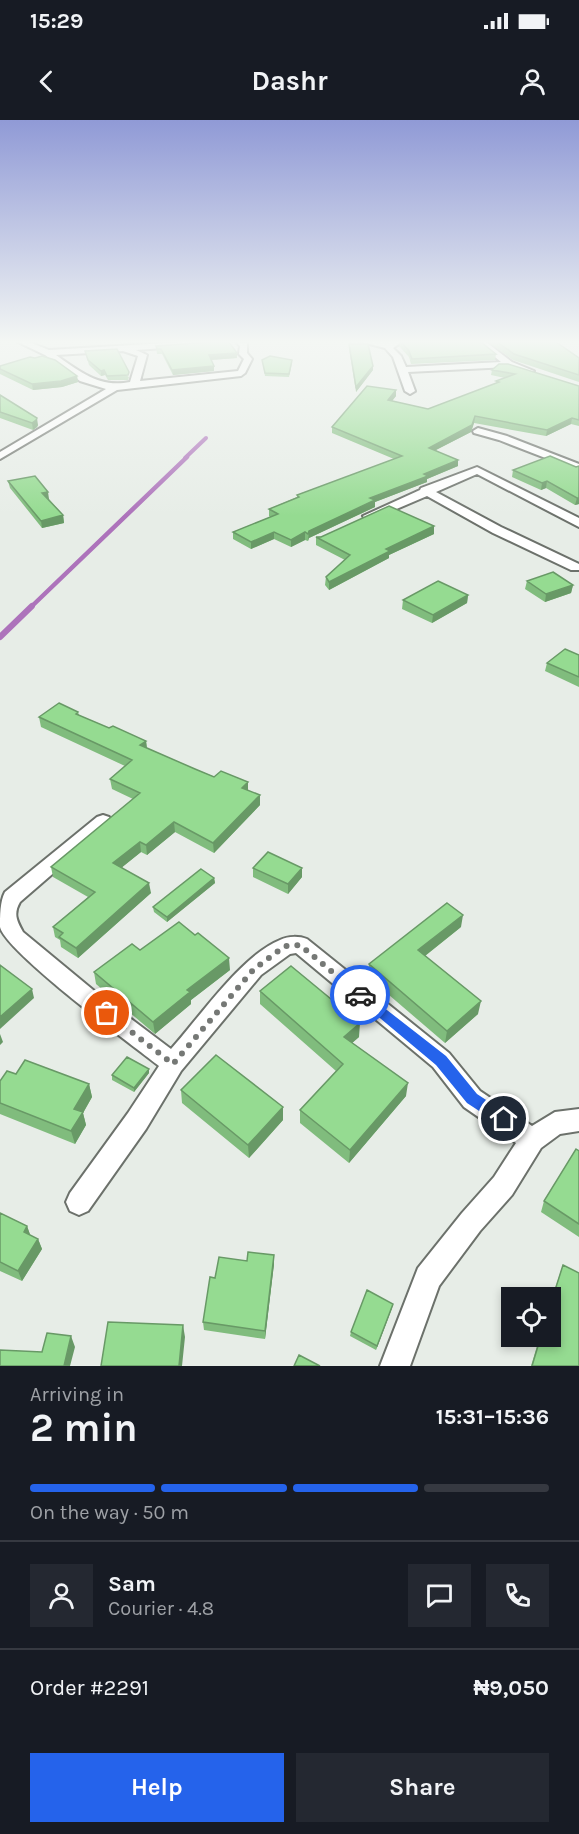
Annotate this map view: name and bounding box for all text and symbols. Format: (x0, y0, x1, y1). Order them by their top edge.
text: 15:29 (30, 8, 83, 34)
icon: back (30, 65, 63, 98)
text: Dashr (252, 65, 328, 97)
icon: person (516, 65, 549, 98)
courier (330, 965, 390, 1025)
icon: car (344, 979, 377, 1012)
pin (81, 987, 132, 1038)
icon: bag (90, 996, 123, 1029)
pin (478, 1093, 529, 1144)
icon: home (487, 1102, 520, 1135)
map controls (501, 1287, 561, 1347)
button: locate (501, 1287, 561, 1347)
text: Arriving in (30, 1383, 124, 1406)
text: 15:31–15:36 (436, 1404, 549, 1430)
text: 2 min (30, 1405, 138, 1451)
text: On the way · 50 m (30, 1501, 189, 1524)
button: person (30, 1564, 93, 1627)
button: chat (408, 1564, 471, 1627)
button: phone (486, 1564, 549, 1627)
text: Sam (108, 1571, 156, 1597)
text: Courier · 4.8 (108, 1597, 214, 1620)
text: Order #2291 (30, 1675, 149, 1701)
text: ₦9,050 (473, 1675, 549, 1701)
button: Help (30, 1753, 284, 1822)
button: Share (296, 1753, 549, 1822)

